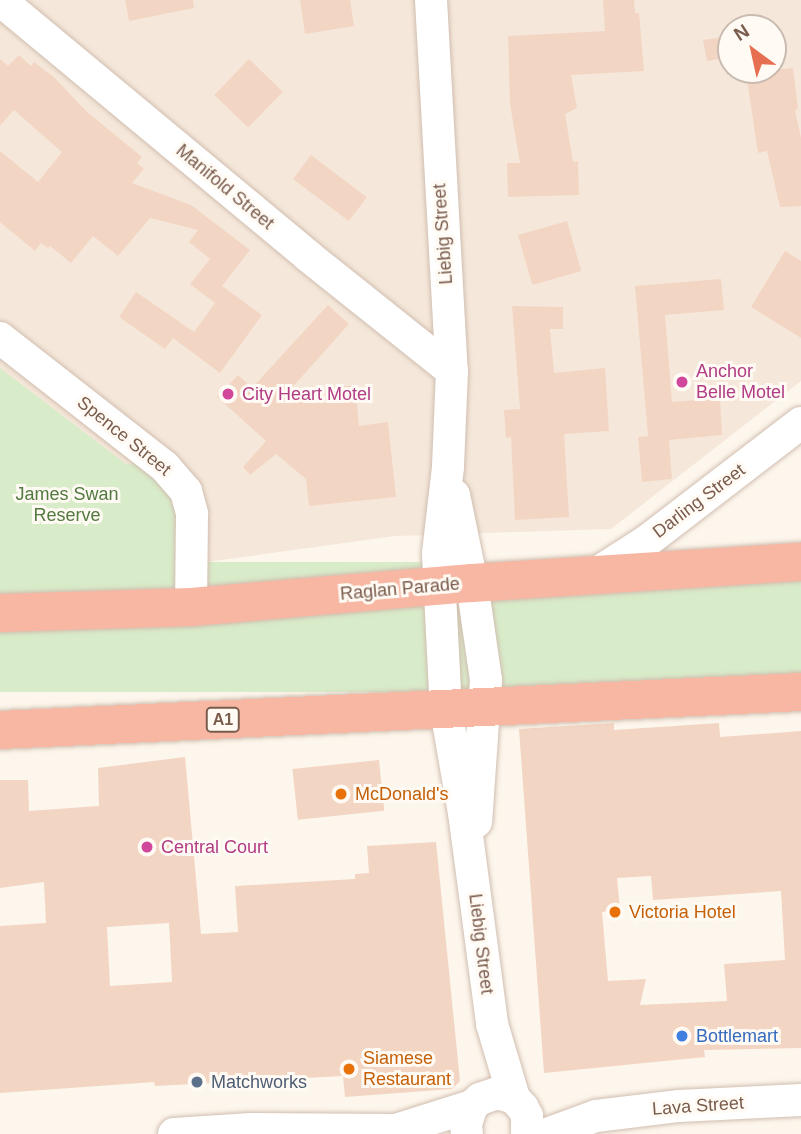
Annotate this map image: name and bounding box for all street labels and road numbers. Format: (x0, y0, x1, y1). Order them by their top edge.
street label: Manifold Street (172, 140, 278, 234)
street label: Liebig Street (429, 183, 457, 285)
street label: Spence Street (73, 392, 175, 480)
street label: Darling Street (649, 459, 749, 543)
street label: Raglan Parade (339, 573, 461, 605)
road number: A1 (206, 708, 241, 733)
street label: Liebig Street (464, 893, 498, 995)
street label: Lava Street (651, 1092, 745, 1120)

